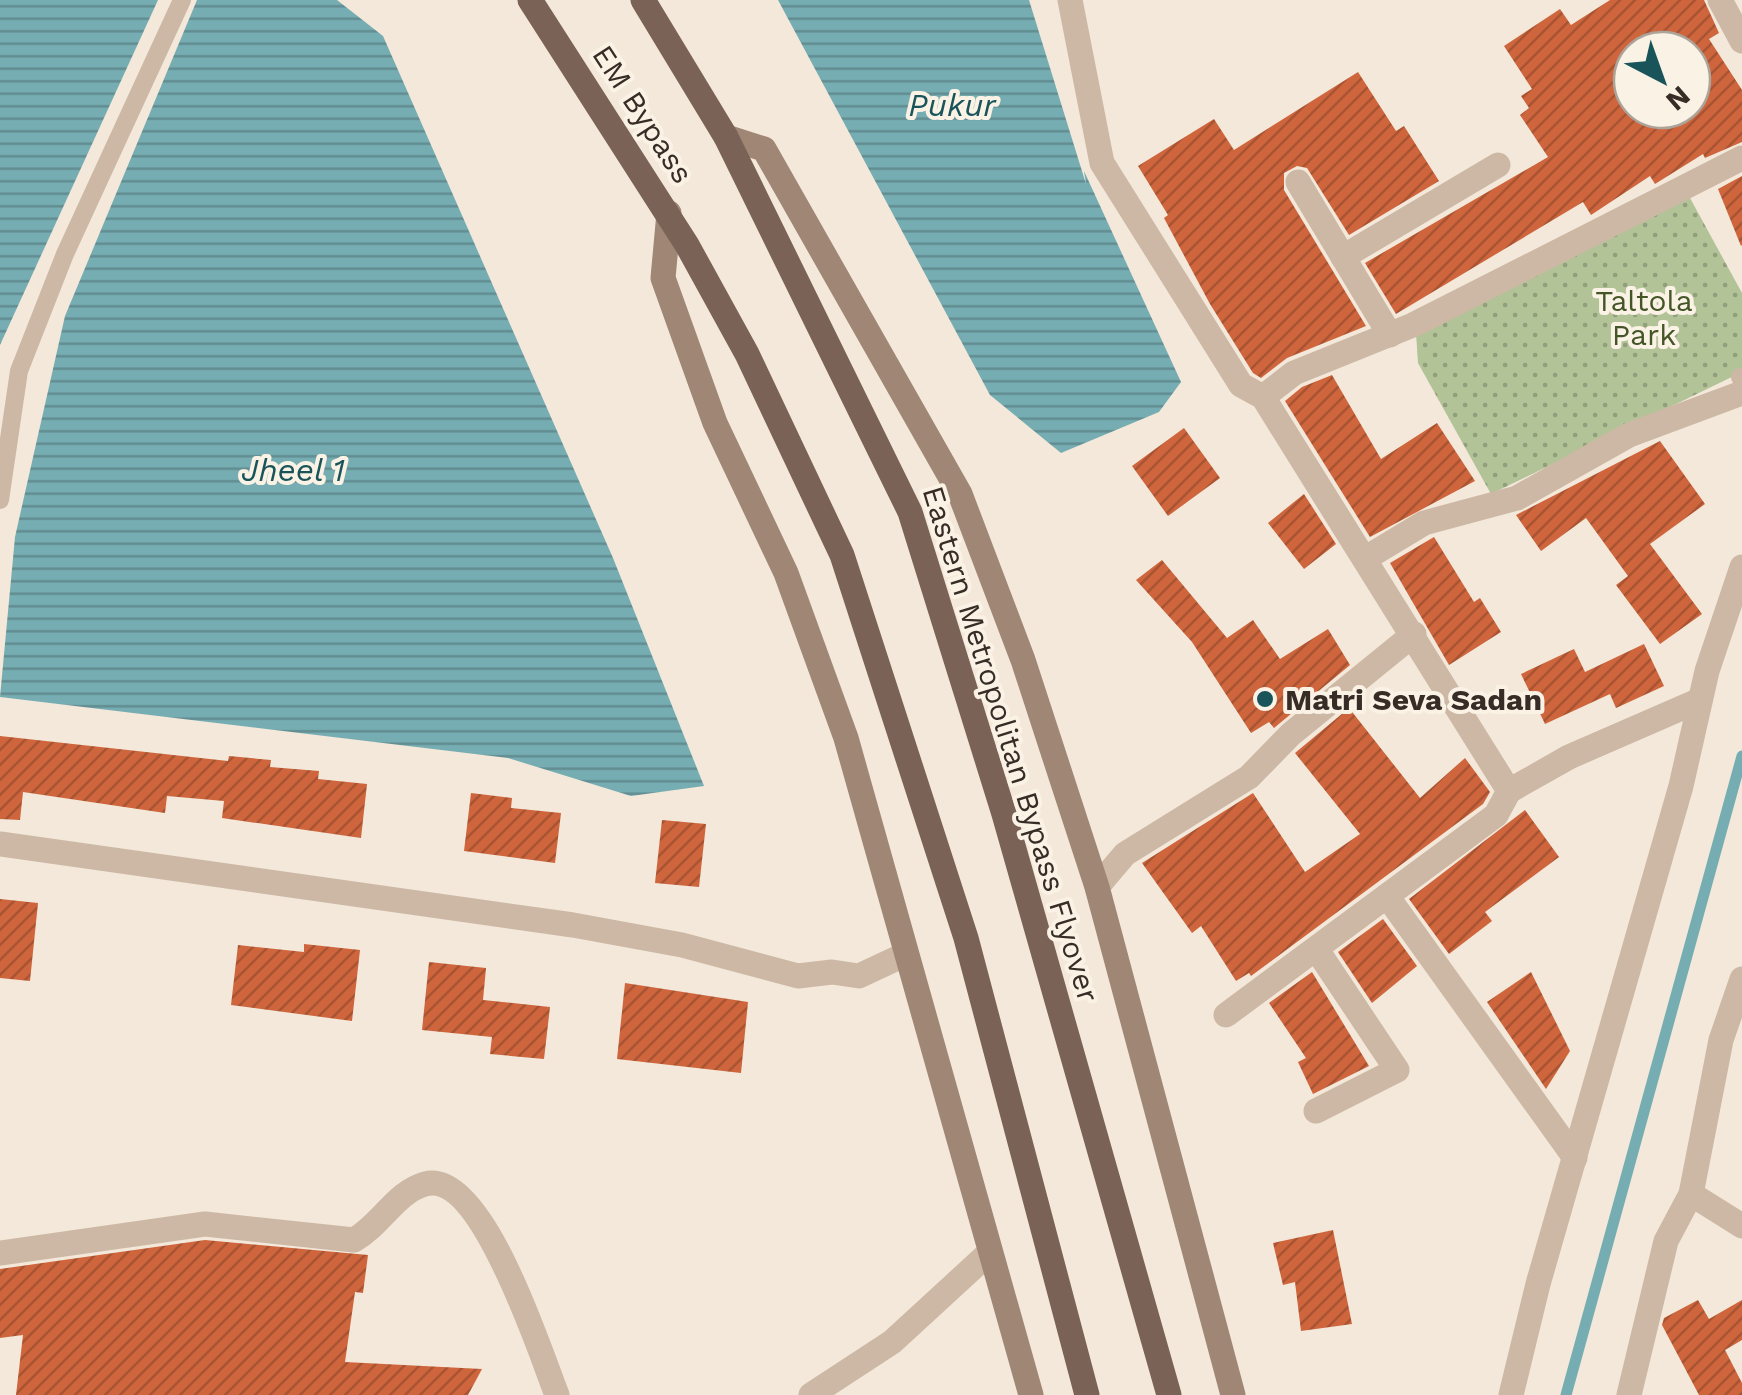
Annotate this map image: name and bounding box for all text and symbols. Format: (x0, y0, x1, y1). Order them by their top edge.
north arrow (1612, 30, 1712, 130)
street label: EM Bypass (585, 38, 701, 190)
text: N (1659, 79, 1697, 118)
water label: Pukur (908, 86, 997, 124)
park label: Taltola Park (1595, 283, 1693, 352)
water label: Jheel 1 (241, 451, 345, 489)
street label: Eastern Metropolitan Bypass Flyover (916, 482, 1106, 1006)
place label: Matri Seva Sadan (1285, 682, 1542, 717)
marker: Matri Seva Sadan (1254, 688, 1276, 710)

